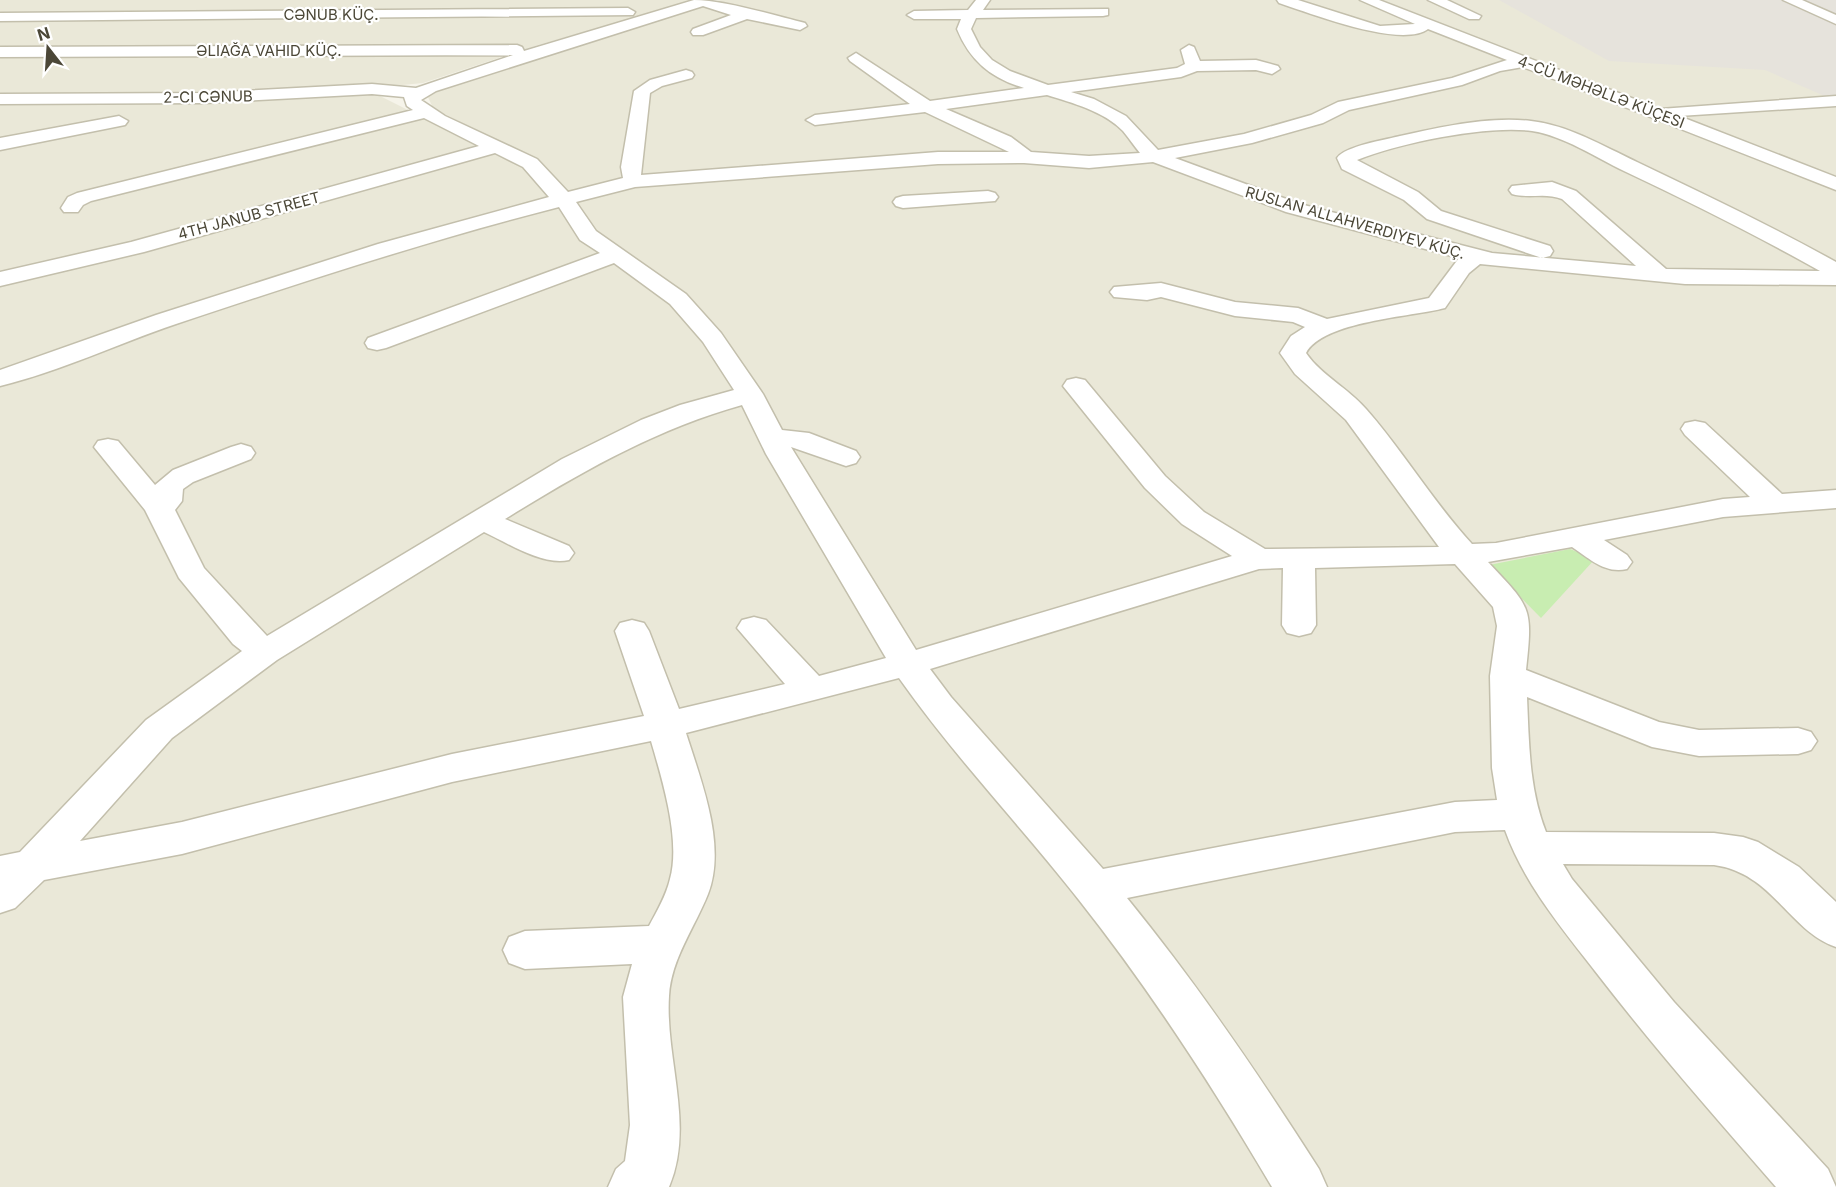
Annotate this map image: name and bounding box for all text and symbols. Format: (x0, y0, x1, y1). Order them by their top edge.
street label: CƏNUB KÜÇ. (283, 5, 379, 24)
north arrow (18, 18, 78, 78)
text: N (35, 22, 52, 45)
street label: ƏLIAĞA VAHID KÜÇ. (196, 41, 342, 60)
street label: 4-CÜ MƏHƏLLƏ KÜÇESI (1515, 51, 1687, 132)
street label: 2-CI CƏNUB (163, 86, 253, 107)
street label: RUSLAN ALLAHVERDIYEV KÜÇ. (1243, 182, 1467, 263)
street label: 4TH JANUB STREET (176, 187, 322, 244)

